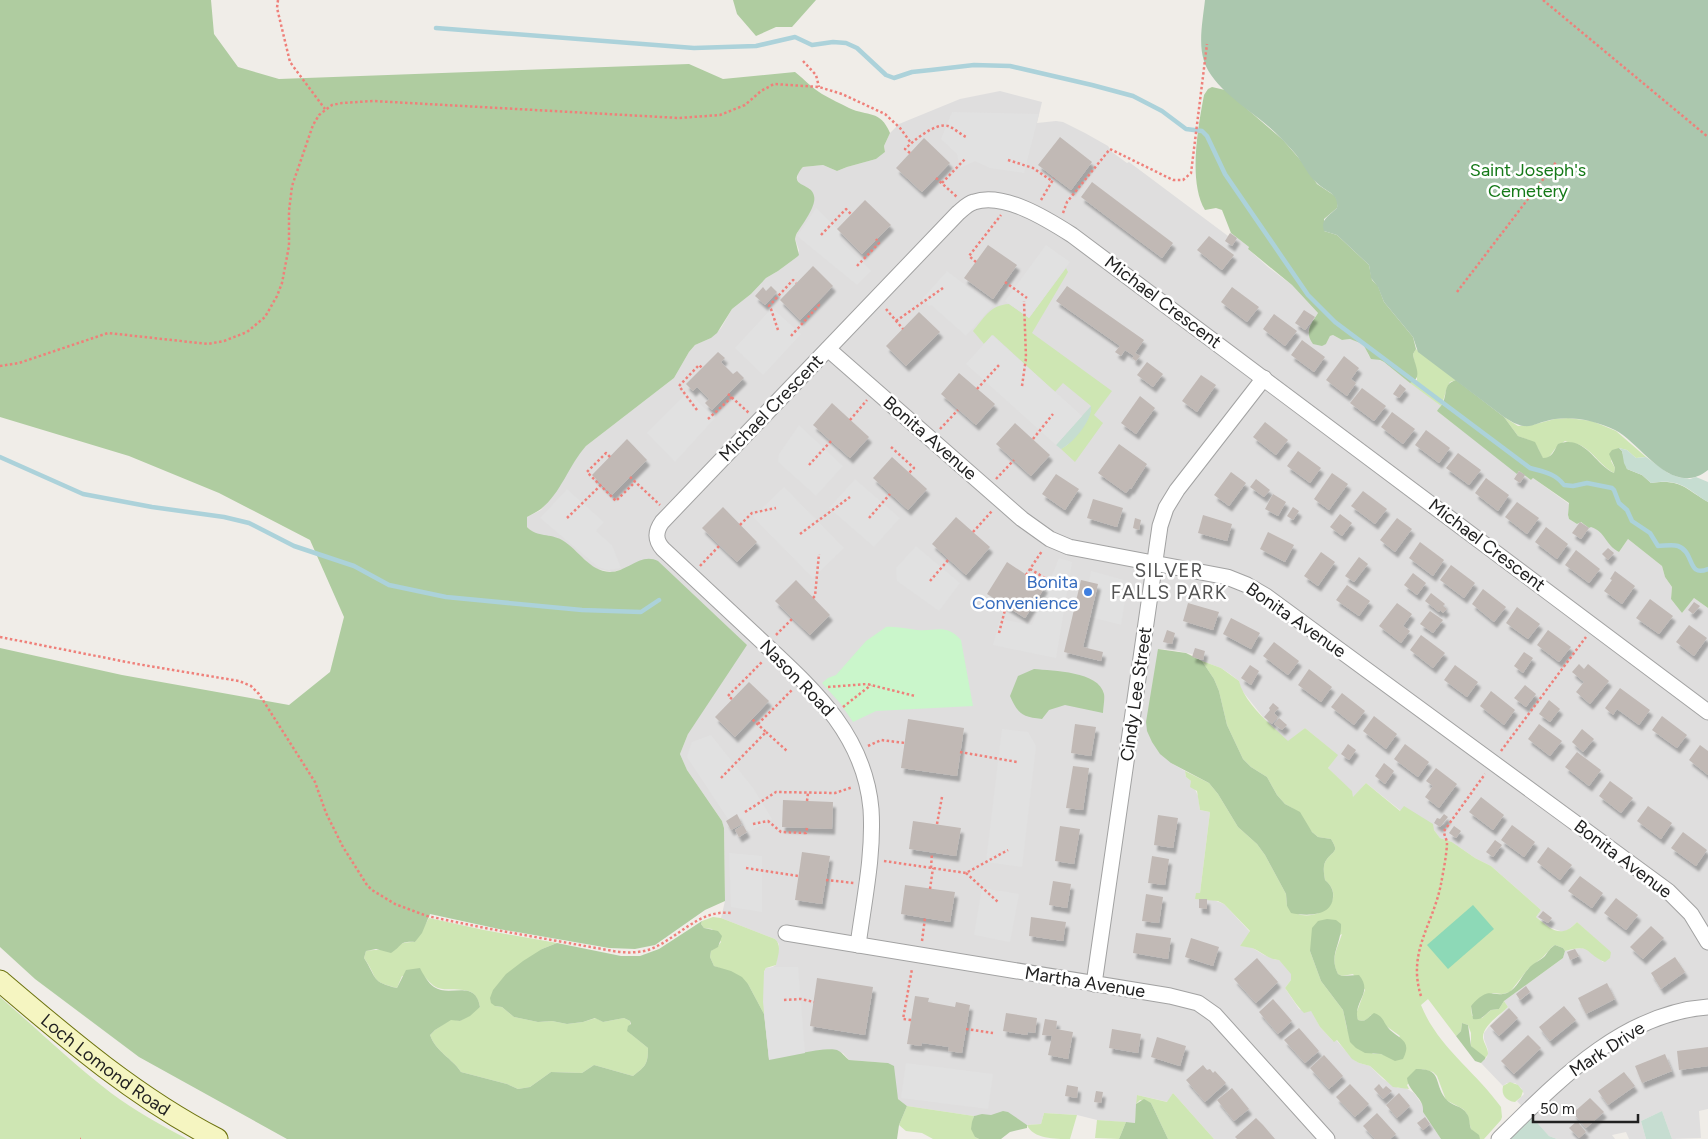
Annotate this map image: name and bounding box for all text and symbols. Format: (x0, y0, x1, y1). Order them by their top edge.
park label: Saint Joseph's Cemetery (1470, 159, 1586, 202)
street label: Michael Crescent (1100, 251, 1226, 353)
street label: Michael Crescent (714, 350, 828, 466)
street label: Bonita Avenue (879, 391, 981, 485)
street label: Michael Crescent (1424, 494, 1550, 596)
district label: SILVER FALLS PARK (1111, 559, 1227, 604)
place label: Bonita Convenience (972, 571, 1078, 614)
street label: Bonita Avenue (1242, 577, 1350, 663)
marker: Bonita Convenience (1082, 586, 1094, 598)
street label: Cindy Lee Street (1116, 625, 1156, 763)
street label: Nason Road (755, 635, 839, 721)
street label: Bonita Avenue (1570, 815, 1676, 903)
street label: Martha Avenue (1023, 962, 1147, 1002)
street label: Loch Lomond Road (36, 1009, 174, 1121)
street label: Mark Drive (1565, 1016, 1649, 1081)
scale bar (1533, 1092, 1638, 1124)
text: 50 m (1540, 1100, 1575, 1118)

